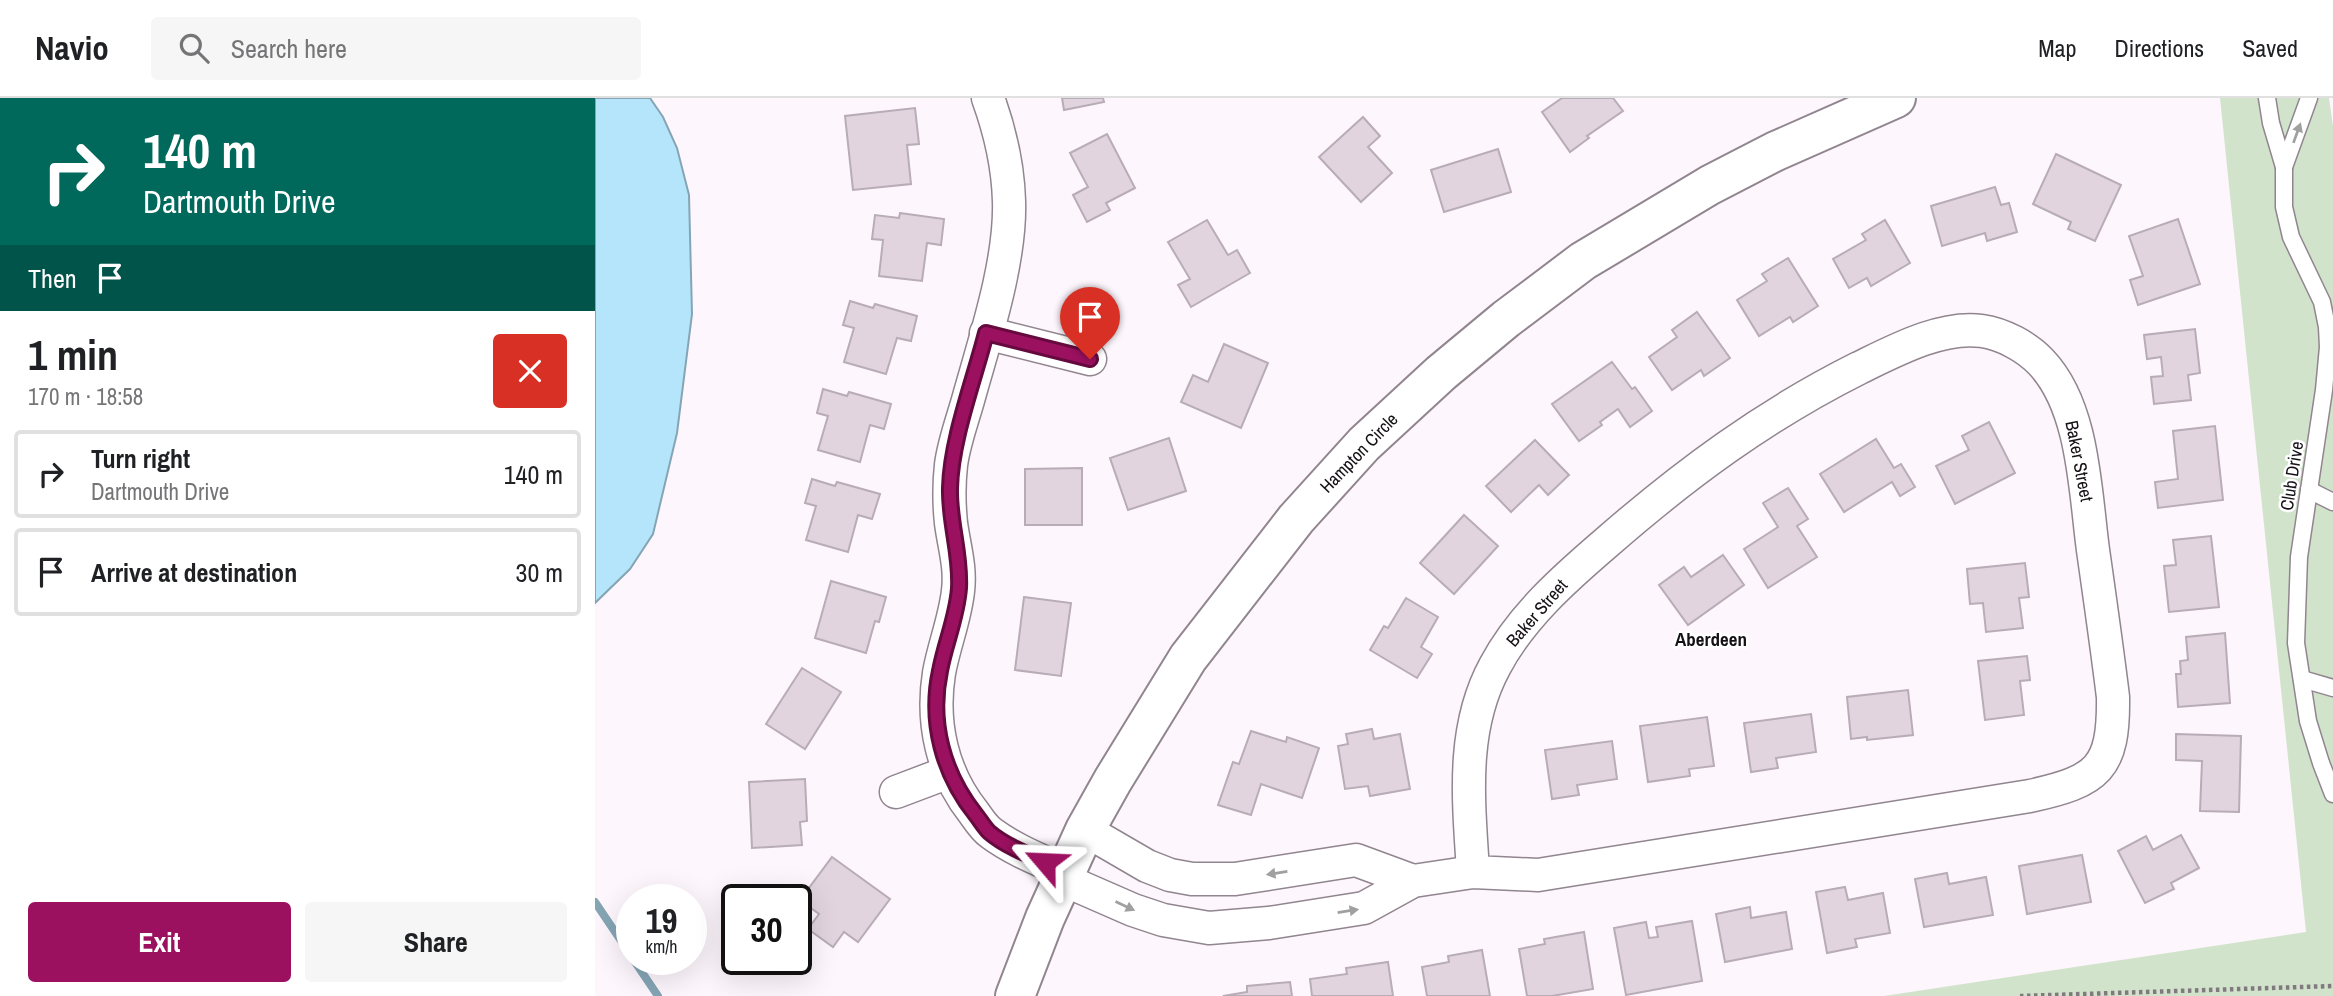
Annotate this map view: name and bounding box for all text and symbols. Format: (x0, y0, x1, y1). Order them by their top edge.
search box (151, 17, 641, 80)
text: Navio (35, 26, 109, 70)
icon: search (175, 29, 213, 67)
text: Search here (231, 31, 347, 66)
text: Map (2038, 32, 2076, 64)
text: Directions (2114, 32, 2204, 64)
text: Saved (2242, 32, 2298, 64)
text: 140 m (143, 117, 257, 183)
one-way arrow (2292, 122, 2303, 143)
icon: right (28, 126, 119, 217)
text: Dartmouth Drive (143, 180, 335, 223)
icon: arrive (91, 259, 129, 297)
text: Then (28, 261, 77, 296)
pin (1060, 287, 1120, 359)
icon: arrive (1071, 298, 1109, 336)
text: 1 min (28, 327, 118, 383)
button: close (493, 334, 567, 408)
text: 170 m · 18:58 (28, 381, 143, 412)
street label: Hampton Circle (1314, 407, 1403, 498)
street label: Baker Street (2059, 418, 2100, 504)
street label: Club Drive (2274, 440, 2309, 512)
text: Turn right (91, 441, 190, 476)
icon: right (32, 455, 70, 493)
text: 140 m (504, 457, 563, 492)
text: Dartmouth Drive (91, 476, 229, 507)
icon: arrive (32, 553, 70, 591)
text: Arrive at destination (91, 555, 297, 590)
text: 30 m (516, 555, 563, 590)
street label: Baker Street (1500, 574, 1573, 652)
district label: Aberdeen (1675, 626, 1747, 652)
position arrow (1008, 825, 1082, 899)
one-way arrow (1265, 868, 1287, 879)
speed limit sign: 30 (721, 884, 812, 975)
text: 19 (646, 897, 677, 944)
one-way arrow (1115, 900, 1135, 912)
button: Exit (28, 902, 291, 982)
button: Share (305, 902, 567, 982)
one-way arrow (1337, 905, 1359, 916)
text: km/h (646, 934, 678, 959)

